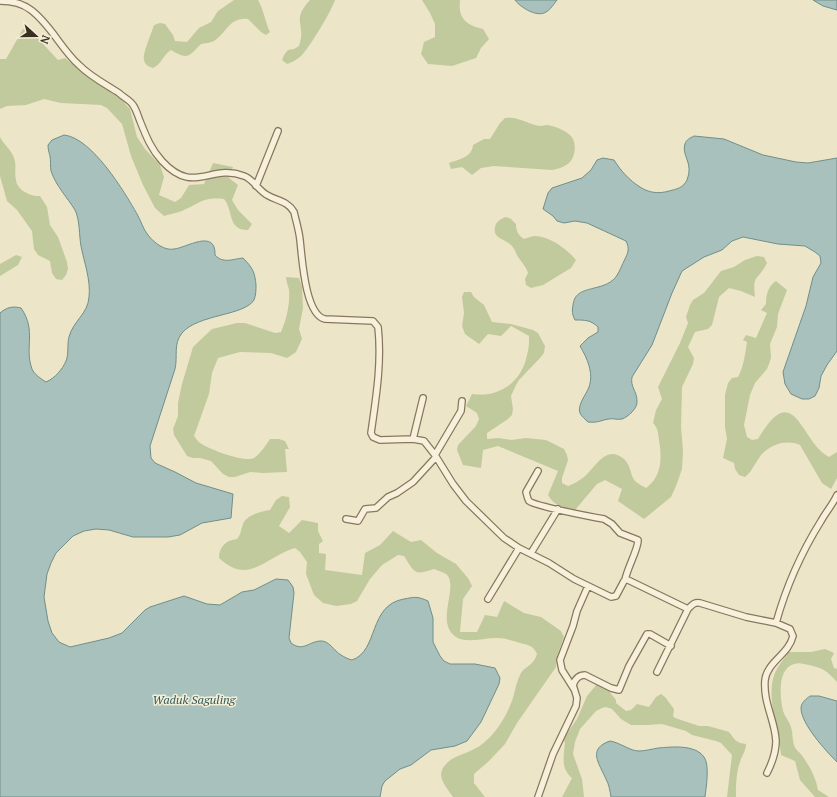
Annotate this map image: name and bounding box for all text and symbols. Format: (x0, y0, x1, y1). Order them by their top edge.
north arrow (16, 16, 56, 56)
text: N (37, 33, 53, 47)
water label: Waduk Saguling (153, 692, 237, 707)

